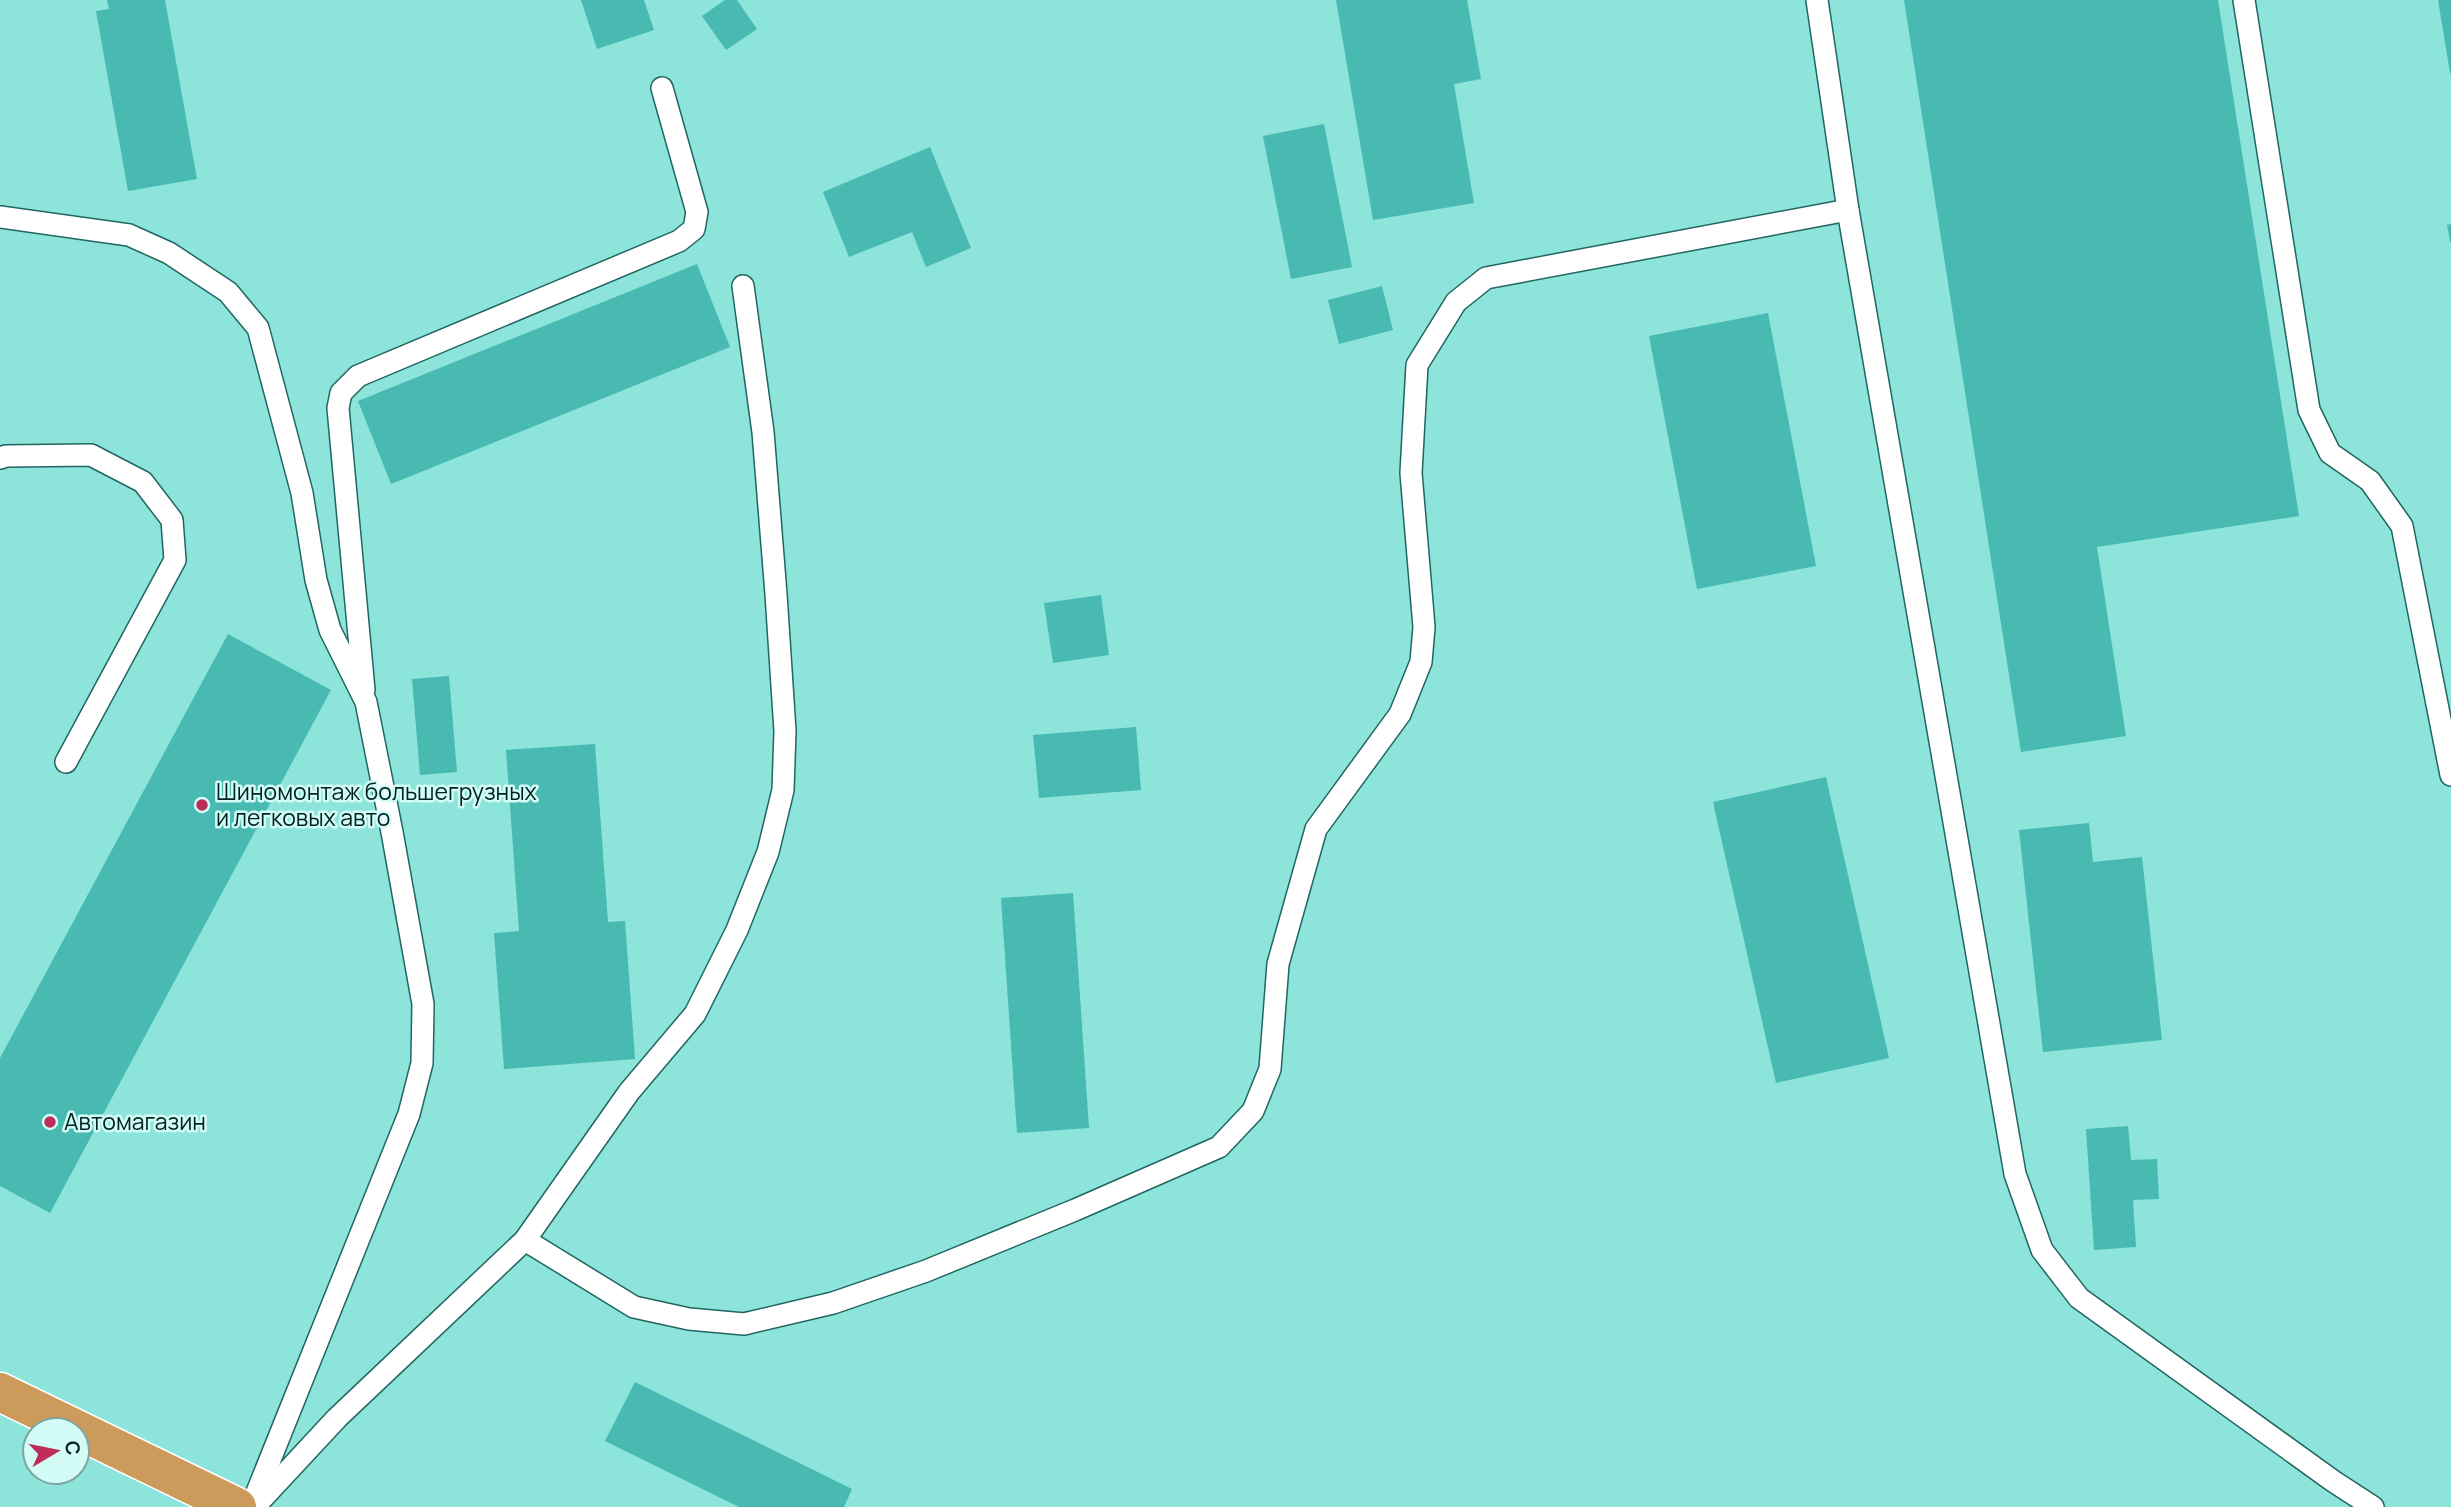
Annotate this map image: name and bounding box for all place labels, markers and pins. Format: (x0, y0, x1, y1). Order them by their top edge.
place label: Шиномонтаж большегрузных и легковых авто (216, 775, 537, 833)
marker: Шиномонтаж большегрузных и легковых авто (194, 797, 210, 813)
place label: Автомагазин (64, 1105, 206, 1137)
marker: Автомагазин (42, 1114, 58, 1130)

